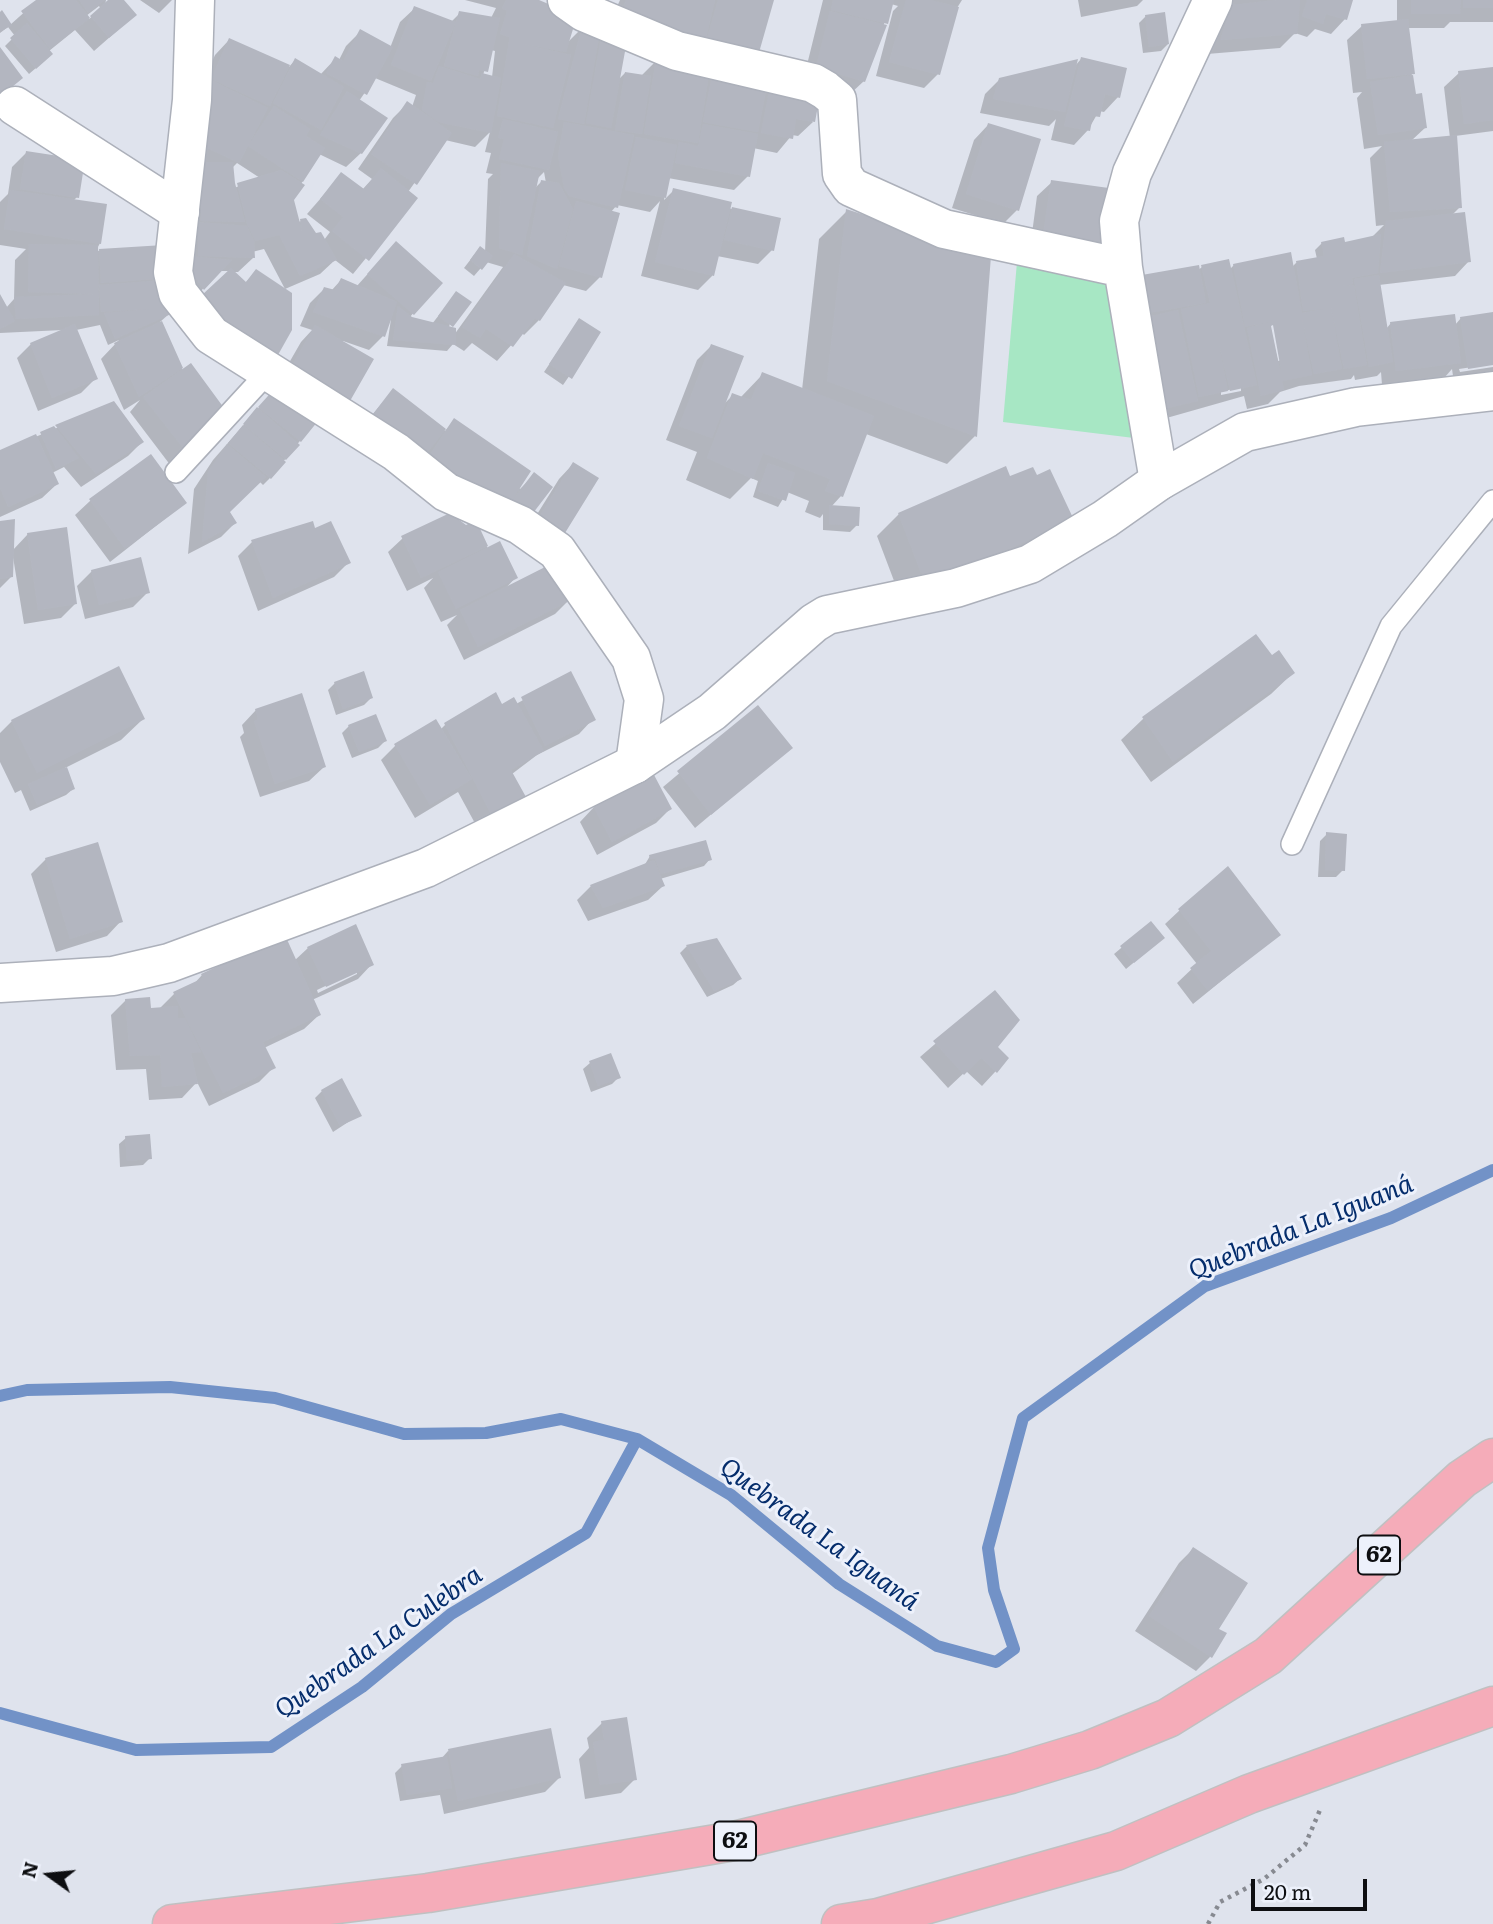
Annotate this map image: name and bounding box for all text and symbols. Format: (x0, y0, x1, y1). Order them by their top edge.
water label: Quebrada La Iguaná (1184, 1169, 1418, 1287)
water label: Quebrada La Iguaná (713, 1452, 925, 1618)
road number: 62 (1358, 1536, 1400, 1574)
water label: Quebrada La Culebra (270, 1560, 488, 1726)
road number: 62 (714, 1822, 756, 1860)
north arrow (14, 1840, 84, 1910)
text: N (13, 1858, 44, 1881)
scale bar (1255, 1864, 1370, 1908)
text: 20 m (1264, 1875, 1311, 1906)

